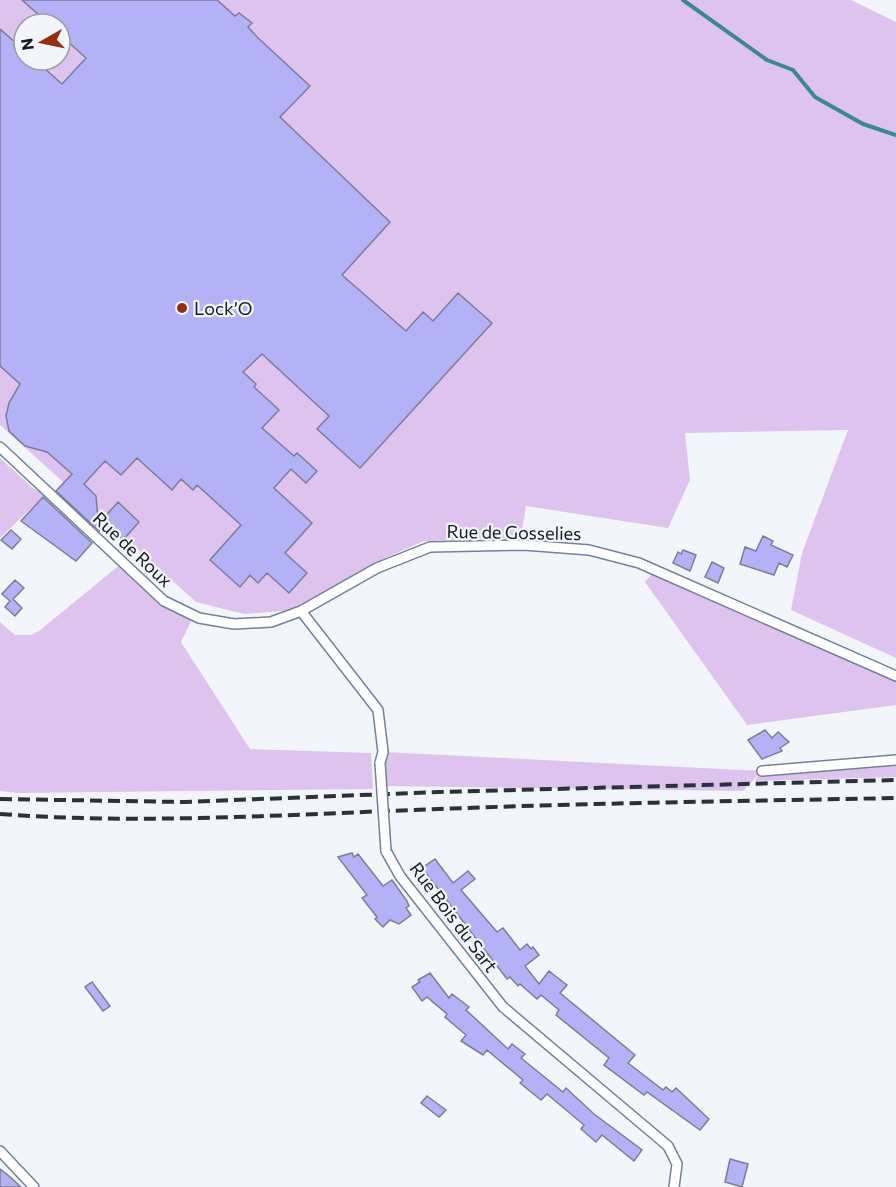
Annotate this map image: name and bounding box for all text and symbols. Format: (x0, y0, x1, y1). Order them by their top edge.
north arrow (12, 12, 72, 72)
text: N (16, 37, 37, 52)
place label: Lock’O (194, 297, 253, 319)
marker: Lock’O (175, 301, 189, 315)
street label: Rue de Roux (89, 507, 177, 591)
street label: Rue de Gosselies (446, 520, 582, 544)
street label: Rue Bois du Sart (405, 858, 503, 976)

